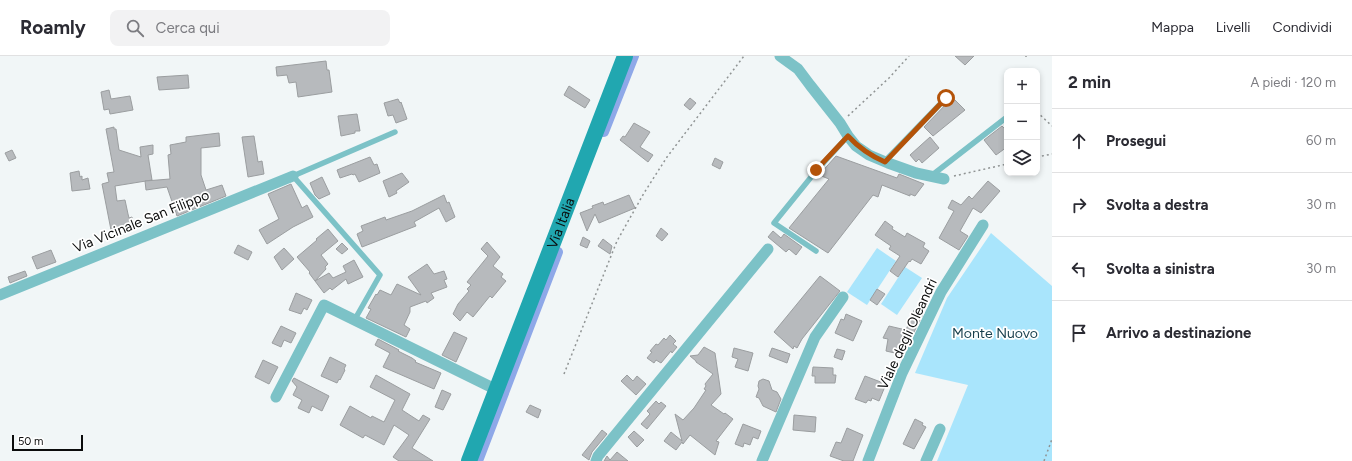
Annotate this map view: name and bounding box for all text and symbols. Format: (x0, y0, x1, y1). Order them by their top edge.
search box (110, 10, 390, 46)
text: Roamly (20, 16, 86, 39)
icon: search (124, 17, 146, 39)
text: Cerca qui (156, 19, 220, 37)
text: Mappa (1151, 19, 1194, 36)
text: Livelli (1216, 19, 1251, 36)
text: Condividi (1273, 19, 1332, 36)
map controls (1004, 68, 1040, 176)
button: + (1004, 68, 1040, 104)
text: 2 min (1068, 72, 1111, 92)
text: A piedi · 120 m (1251, 75, 1336, 90)
route start (937, 89, 955, 107)
button: − (1004, 104, 1040, 140)
icon: ahead (1068, 130, 1090, 152)
text: Prosegui (1106, 132, 1166, 150)
text: 60 m (1306, 133, 1336, 148)
button: layers (1004, 140, 1040, 176)
route end (807, 161, 825, 179)
street label: Via Vicinale San Filippo (71, 186, 212, 257)
icon: right (1068, 194, 1090, 216)
street label: Via Italia (544, 195, 579, 251)
text: Svolta a destra (1106, 196, 1209, 214)
text: 30 m (1306, 197, 1336, 212)
icon: left (1068, 258, 1090, 280)
text: Svolta a sinistra (1106, 260, 1215, 278)
text: 30 m (1306, 261, 1336, 276)
street label: Viale degli Oleandri (874, 276, 941, 393)
icon: arrive (1068, 322, 1090, 344)
text: Arrivo a destinazione (1106, 324, 1251, 342)
park label: Monte Nuovo (952, 325, 1038, 342)
scale bar (12, 433, 83, 452)
text: 50 m (18, 435, 43, 448)

